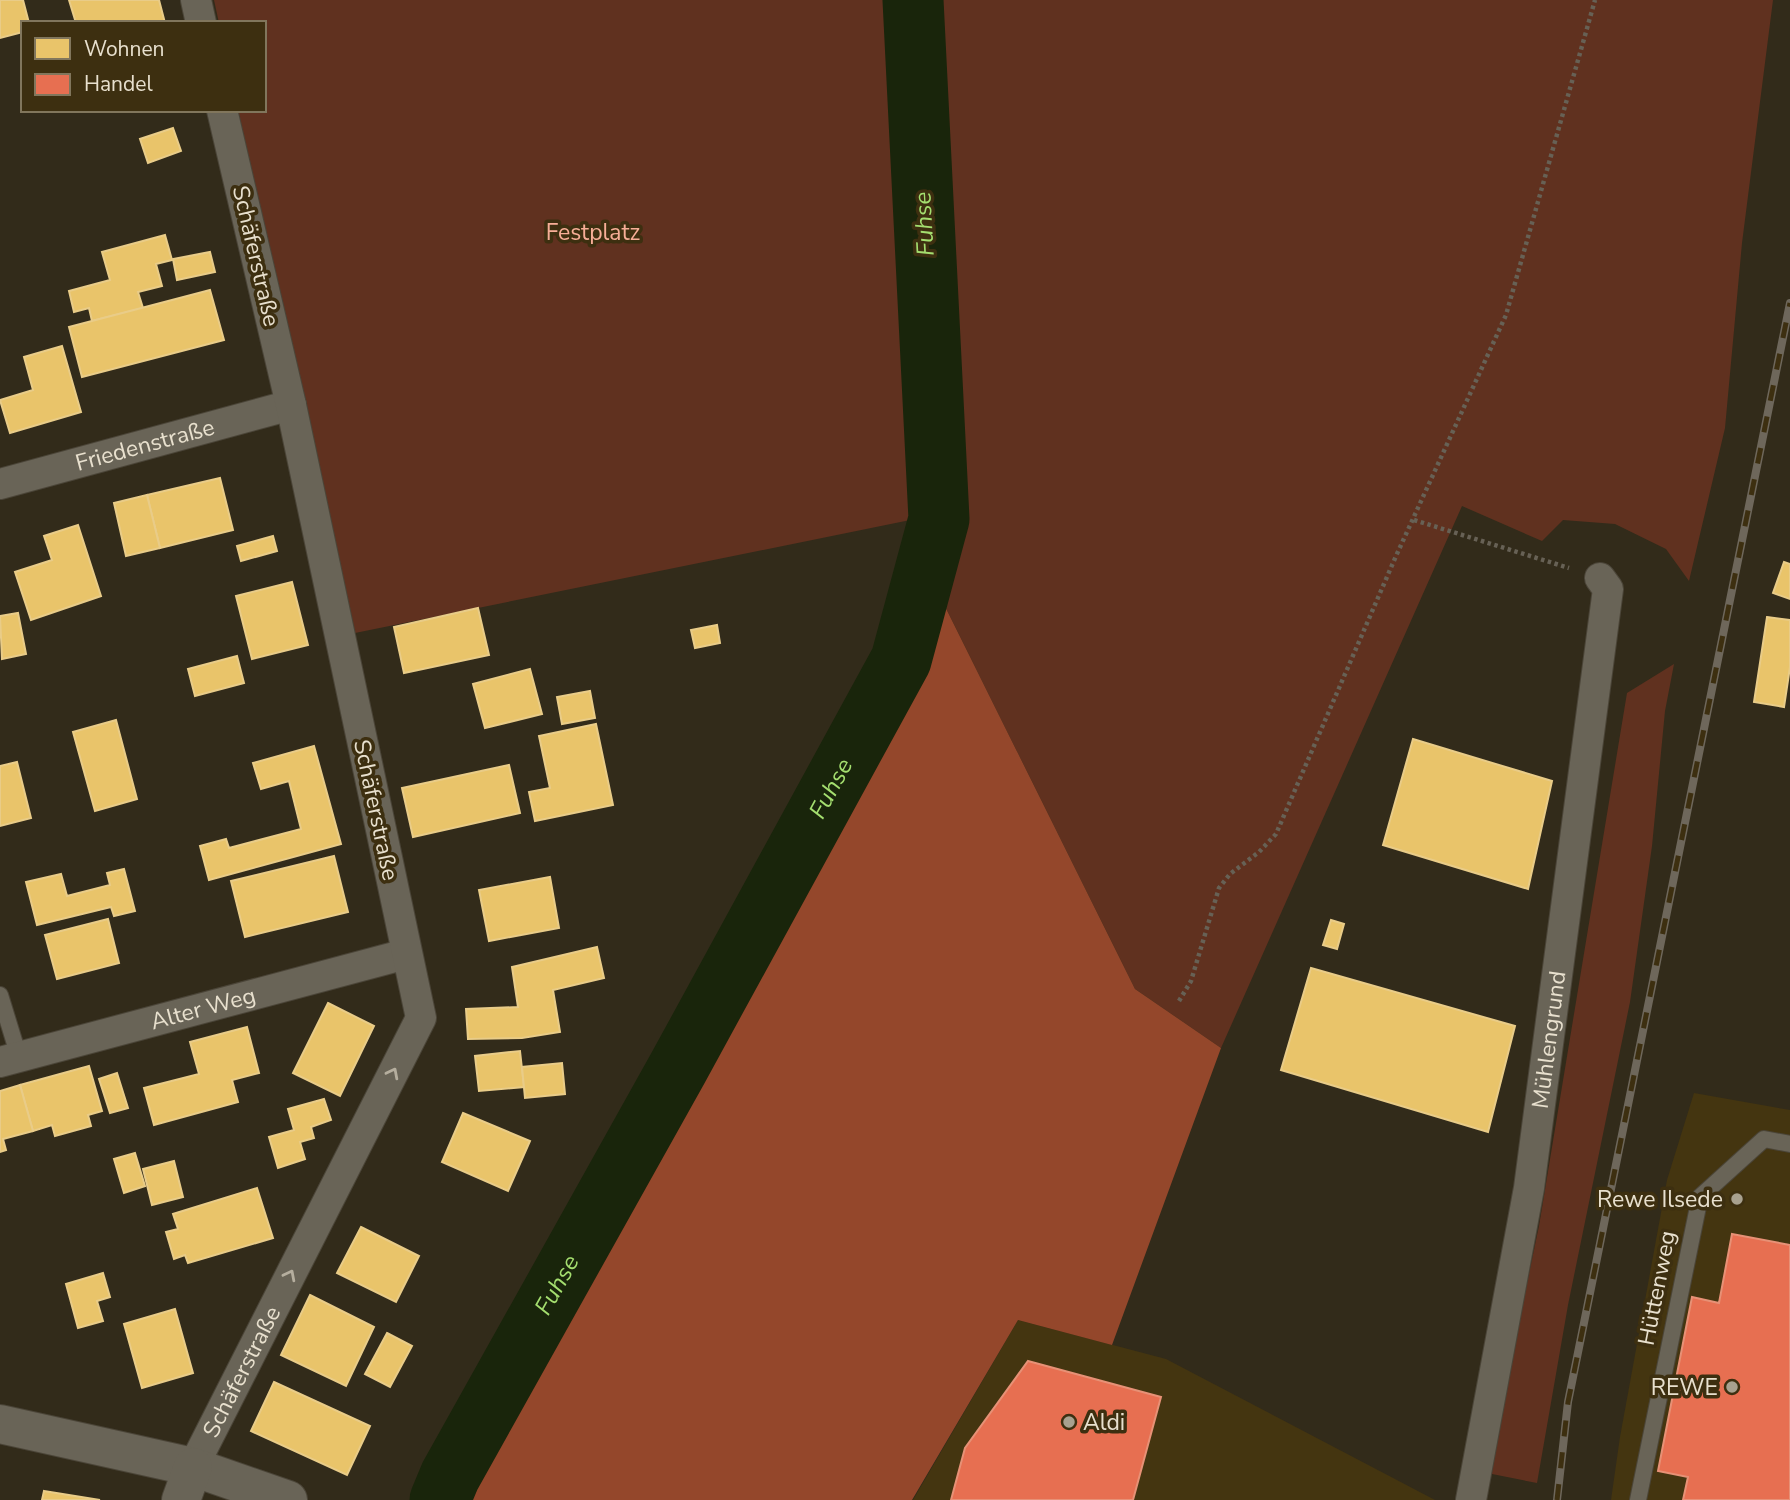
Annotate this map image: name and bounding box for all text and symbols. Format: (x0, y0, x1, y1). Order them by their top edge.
legend (21, 21, 266, 112)
text: Wohnen (84, 35, 165, 63)
text: Handel (84, 70, 153, 98)
street label: Schäferstraße (225, 183, 287, 329)
water label: Fuhse (906, 191, 942, 257)
park label: Festplatz (546, 217, 640, 248)
street label: Friedenstraße (72, 411, 218, 478)
street label: Schäferstraße (346, 737, 406, 883)
water label: Fuhse (801, 752, 860, 824)
street label: Mühlengrund (1524, 969, 1573, 1110)
street label: Alter Weg (147, 979, 259, 1037)
one-way arrow (385, 1068, 399, 1080)
place label: Rewe Ilsede (1597, 1184, 1723, 1215)
marker: Rewe Ilsede (1729, 1191, 1745, 1207)
street label: Hüttenweg (1631, 1228, 1683, 1348)
water label: Fuhse (527, 1249, 587, 1321)
one-way arrow (282, 1270, 296, 1282)
street label: Schäferstraße (195, 1301, 288, 1443)
place label: REWE (1651, 1372, 1718, 1403)
marker: REWE (1724, 1379, 1740, 1395)
place label: Aldi (1083, 1407, 1125, 1438)
marker: Aldi (1061, 1414, 1077, 1430)

